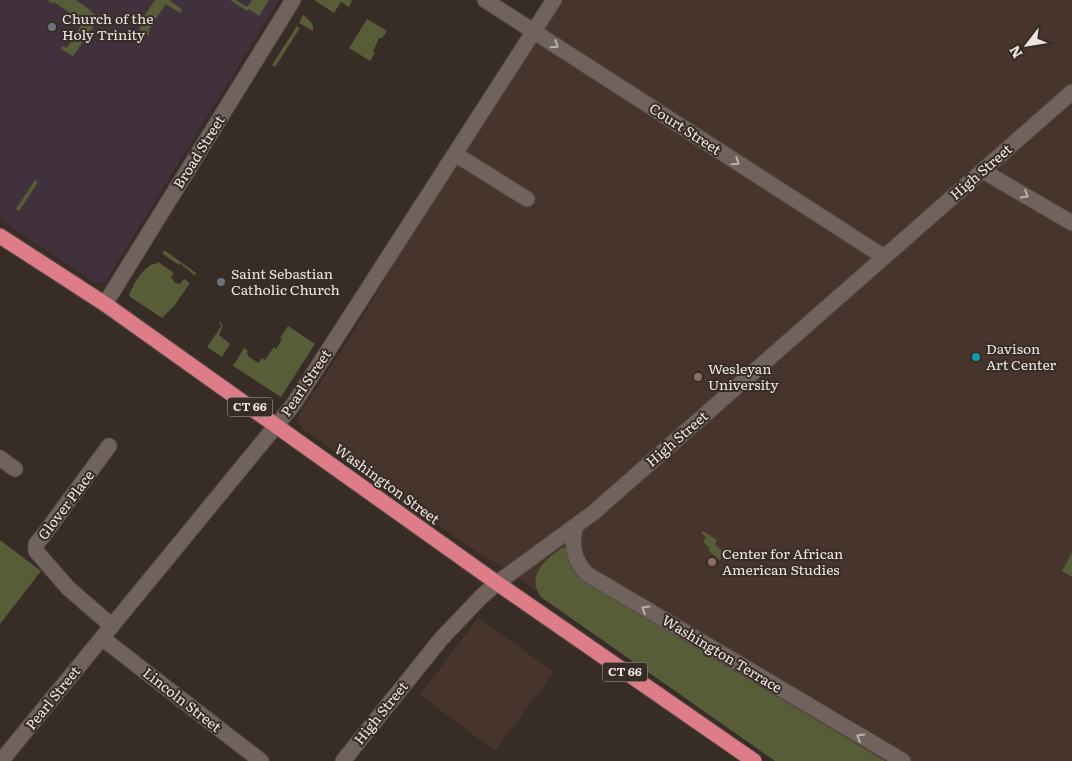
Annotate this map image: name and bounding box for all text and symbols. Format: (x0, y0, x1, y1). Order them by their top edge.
place label: Church of the Holy Trinity (62, 8, 153, 44)
north arrow (1002, 20, 1052, 70)
marker: Church of the Holy Trinity (46, 21, 58, 33)
one-way arrow (550, 39, 559, 48)
text: N (1003, 42, 1027, 62)
street label: Court Street (646, 97, 726, 159)
street label: Broad Street (168, 111, 229, 192)
street label: High Street (945, 138, 1016, 204)
one-way arrow (731, 155, 740, 165)
one-way arrow (1019, 189, 1028, 199)
place label: Saint Sebastian Catholic Church (231, 263, 340, 299)
marker: Saint Sebastian Catholic Church (215, 276, 227, 288)
place label: Davison Art Center (986, 338, 1057, 374)
street label: Pearl Street (275, 345, 335, 420)
marker: Davison Art Center (970, 351, 982, 363)
place label: Wesleyan University (708, 358, 779, 394)
marker: Wesleyan University (692, 371, 704, 383)
road number: CT 66 (228, 398, 272, 417)
street label: High Street (641, 405, 712, 471)
street label: Washington Street (331, 438, 445, 528)
street label: Glover Place (32, 466, 98, 543)
place label: Center for African American Studies (722, 543, 843, 579)
marker: Center for African American Studies (706, 556, 718, 568)
one-way arrow (642, 606, 651, 616)
street label: Washington Terrace (659, 609, 786, 697)
street label: Pearl Street (20, 661, 84, 734)
street label: Lincoln Street (139, 662, 226, 736)
road number: CT 66 (602, 662, 648, 682)
street label: High Street (348, 676, 412, 748)
one-way arrow (857, 733, 866, 743)

